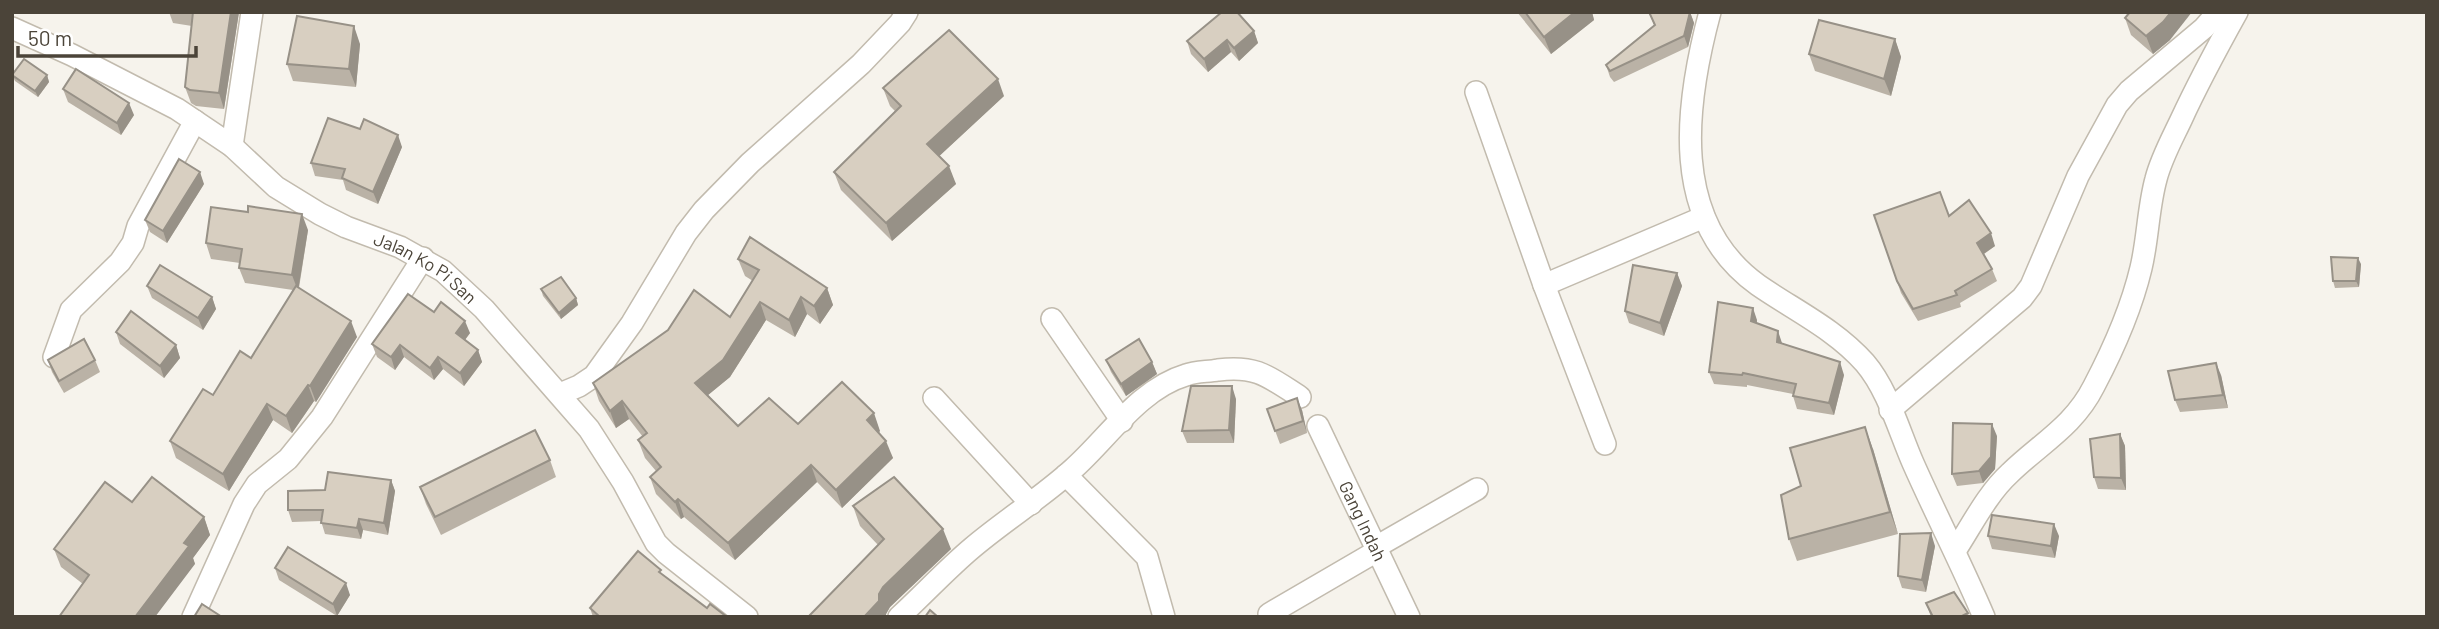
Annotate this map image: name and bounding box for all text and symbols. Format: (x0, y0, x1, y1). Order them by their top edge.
scale bar (18, 14, 196, 58)
text: 50 m (28, 25, 72, 50)
street label: Jalan Ko Pi San (371, 227, 482, 308)
street label: Gang Indah (1335, 477, 1392, 564)

